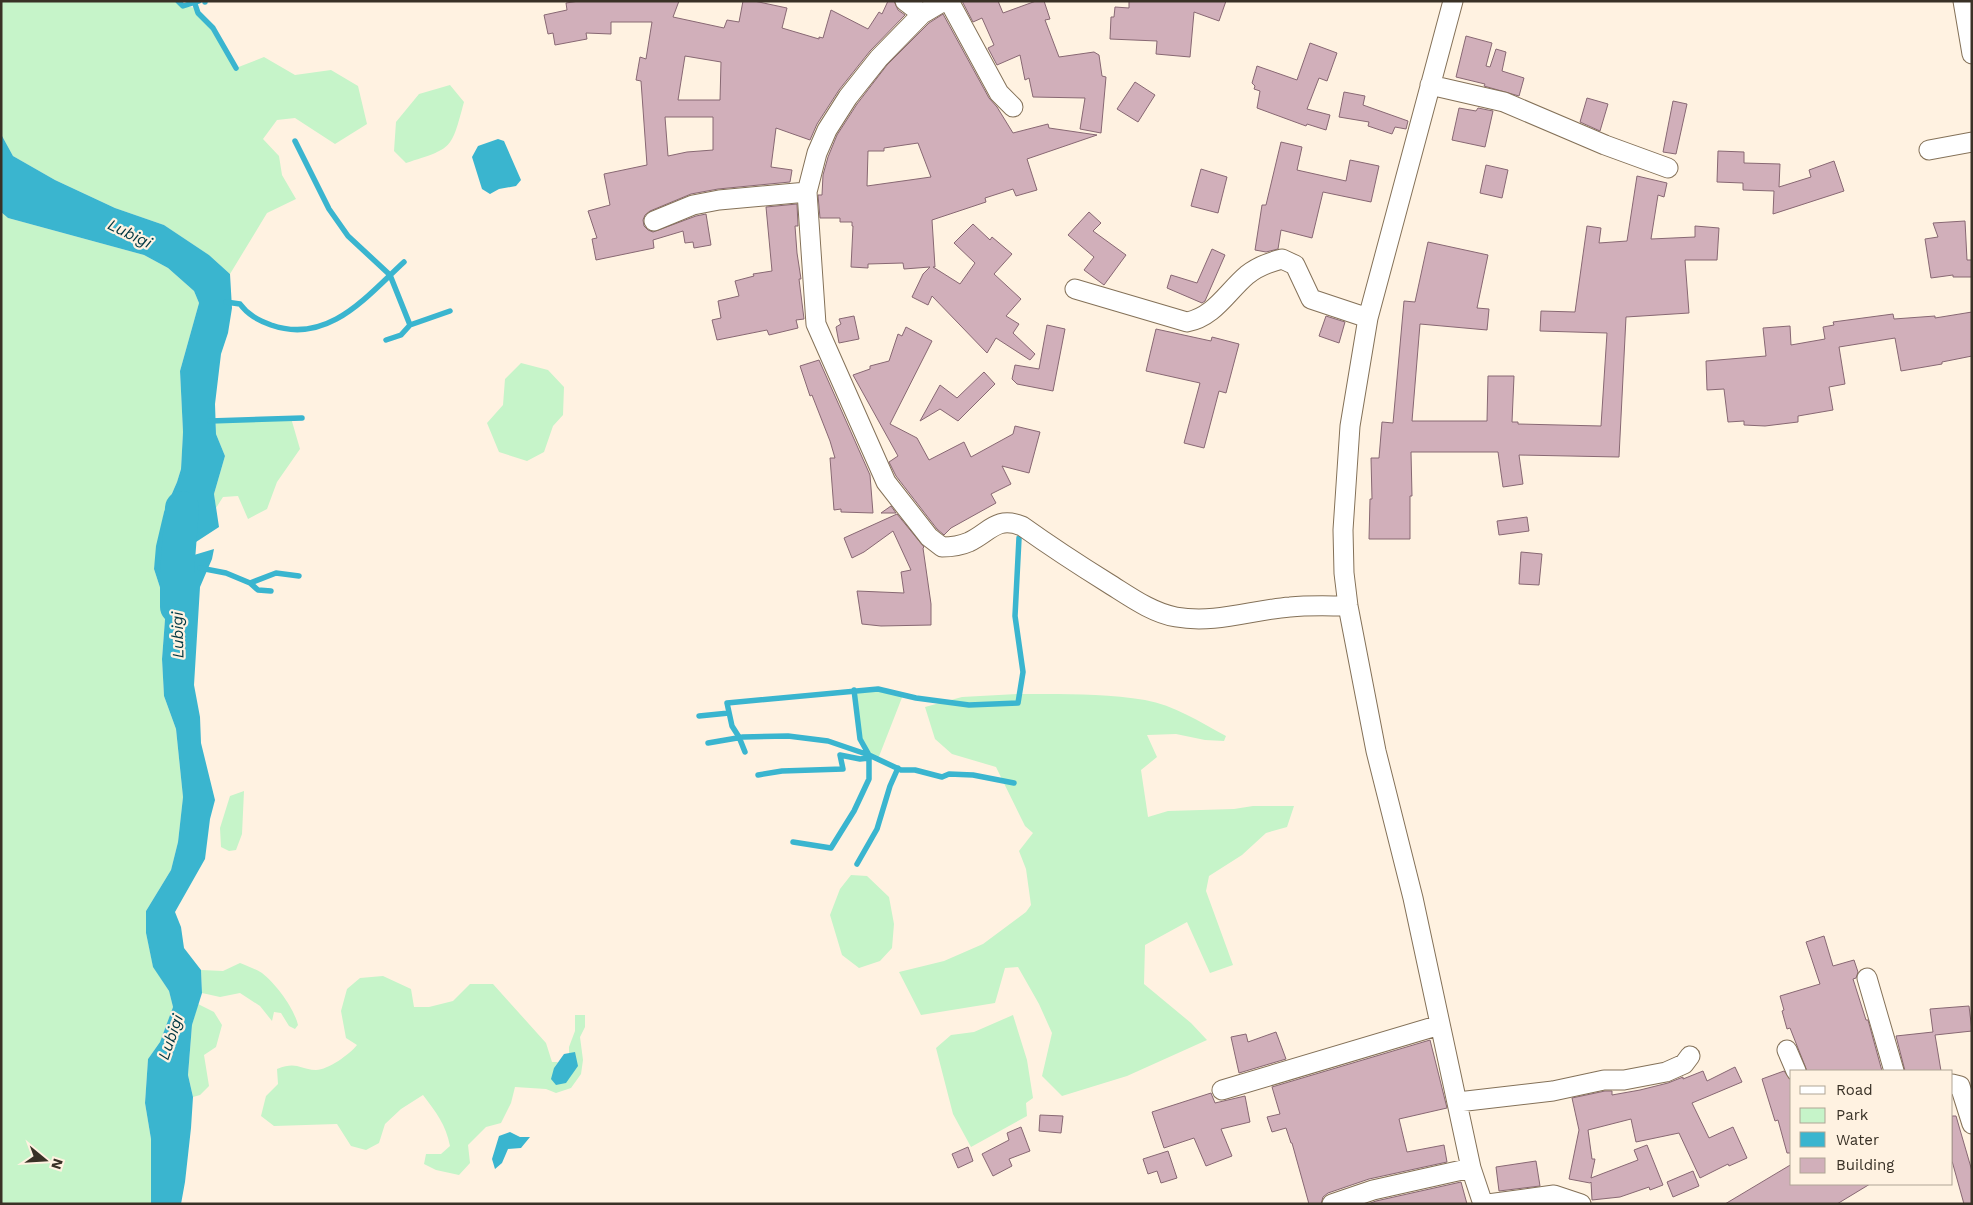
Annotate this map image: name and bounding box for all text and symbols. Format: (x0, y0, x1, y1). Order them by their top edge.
water label: Lubigi (105, 215, 156, 253)
water label: Lubigi (168, 611, 187, 659)
water label: Lubigi (154, 1011, 187, 1062)
legend (1790, 1070, 1953, 1185)
text: Road (1836, 1081, 1873, 1099)
text: Park (1836, 1106, 1869, 1124)
text: Water (1836, 1131, 1879, 1149)
north arrow (20, 1135, 70, 1185)
text: Building (1836, 1156, 1894, 1174)
text: N (48, 1157, 67, 1171)

